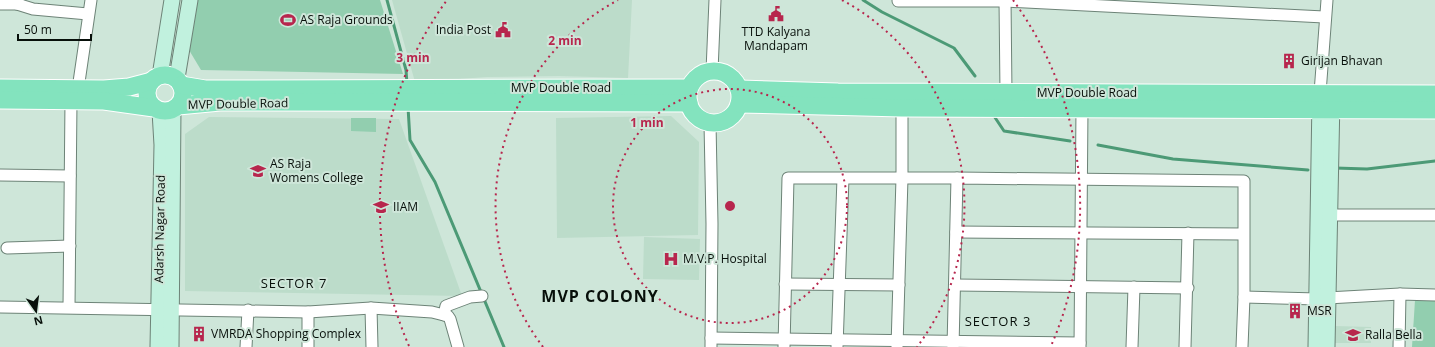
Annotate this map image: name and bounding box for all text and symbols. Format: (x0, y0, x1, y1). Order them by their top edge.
public building icon: TTD Kalyana Mandapam (767, 5, 785, 23)
sports icon: AS Raja Grounds (279, 11, 297, 29)
place label: AS Raja Grounds (300, 11, 393, 28)
scale bar (18, 16, 91, 42)
text: 50 m (24, 21, 52, 38)
place label: India Post (436, 21, 491, 38)
public building icon: India Post (494, 21, 512, 39)
place label: TTD Kalyana Mandapam (742, 23, 810, 54)
text: 2 min (548, 32, 582, 49)
text: 3 min (396, 49, 430, 66)
building icon: Girijan Bhavan (1280, 52, 1298, 70)
place label: Girijan Bhavan (1301, 52, 1383, 69)
street label: MVP Double Road (511, 79, 611, 96)
street label: MVP Double Road (1037, 84, 1137, 101)
street label: MVP Double Road (188, 94, 288, 113)
text: 1 min (630, 114, 664, 131)
place label: AS Raja Womens College (270, 155, 363, 186)
school or university icon: AS Raja Womens College (249, 162, 267, 180)
street label: Adarsh Nagar Road (150, 175, 169, 283)
school or university icon: IIAM (372, 198, 390, 216)
place label: IIAM (393, 198, 418, 215)
centre of rings (723, 199, 737, 213)
hospital icon: M.V.P. Hospital (662, 250, 680, 268)
place label: M.V.P. Hospital (683, 250, 767, 267)
district label: SECTOR 7 (261, 274, 327, 292)
district label: MVP COLONY (541, 285, 659, 307)
north arrow (16, 291, 56, 331)
building icon: MSR (1286, 302, 1304, 320)
place label: MSR (1307, 302, 1332, 319)
district label: SECTOR 3 (965, 312, 1031, 330)
text: N (32, 313, 45, 330)
building icon: VMRDA Shopping Complex (190, 325, 208, 343)
place label: VMRDA Shopping Complex (211, 325, 362, 342)
school or university icon: Ralla Bella (1344, 326, 1362, 344)
place label: Ralla Bella (1365, 326, 1422, 343)

